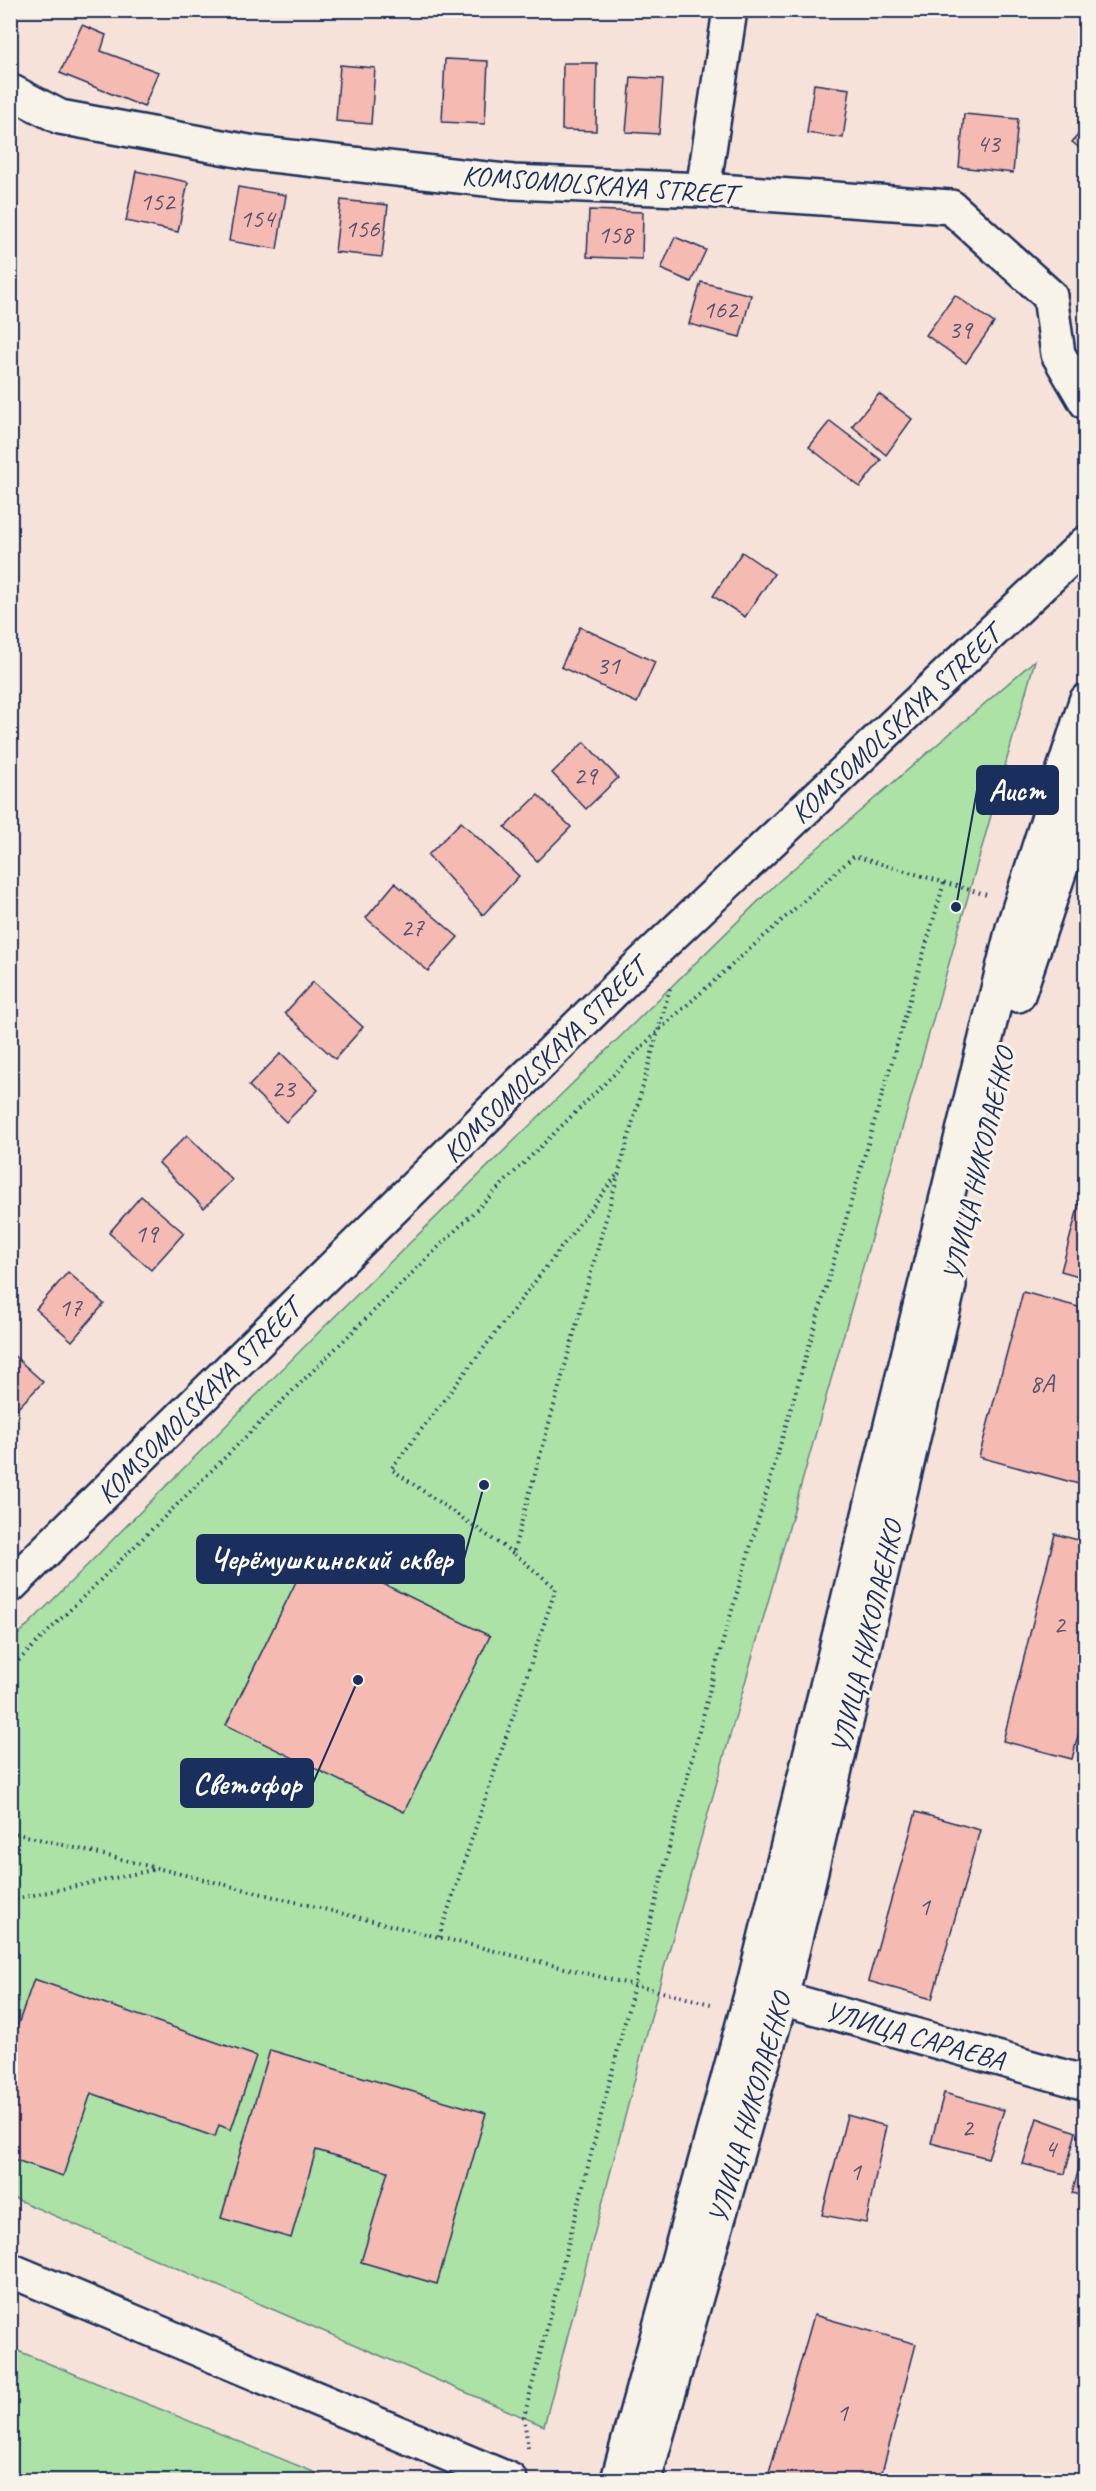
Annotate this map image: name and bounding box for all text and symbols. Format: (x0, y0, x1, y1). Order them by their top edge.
house number: 43 (976, 127, 1002, 160)
street label: KOMSOMOLSKAYA STREET (461, 157, 744, 212)
house number: 152 (139, 185, 177, 218)
house number: 154 (239, 202, 277, 235)
house number: 156 (344, 212, 381, 245)
house number: 158 (597, 218, 635, 251)
house number: 162 (702, 293, 740, 326)
house number: 39 (948, 313, 974, 346)
street label: KOMSOMOLSKAYA STREET (783, 613, 1013, 831)
house number: 31 (596, 649, 621, 682)
house number: 29 (573, 759, 599, 792)
callout: Аист (977, 766, 1058, 814)
text: Аист (989, 771, 1047, 809)
house number: 27 (400, 911, 425, 944)
street label: KOMSOMOLSKAYA STREET (435, 946, 659, 1170)
street label: УЛИЦА НИКОЛАЕНКО (935, 1041, 1023, 1284)
house number: 23 (271, 1072, 297, 1105)
house number: 19 (134, 1217, 160, 1250)
street label: KOMSOMOLSKAYA STREET (89, 1287, 313, 1511)
house number: 17 (58, 1291, 83, 1324)
house number: 8А (1030, 1367, 1056, 1400)
street label: УЛИЦА НИКОЛАЕНКО (823, 1514, 911, 1757)
callout: Черёмушкинский сквер (197, 1535, 464, 1583)
text: Черёмушкинский сквер (210, 1540, 455, 1578)
house number: 2 (1053, 1608, 1067, 1641)
callout: Светофор (181, 1759, 313, 1807)
text: Светофор (193, 1765, 304, 1803)
house number: 1 (918, 1890, 931, 1923)
street label: УЛИЦА НИКОЛАЕНКО (700, 1986, 800, 2227)
street label: УЛИЦА САРАЕВА (821, 1993, 1010, 2078)
house number: 2 (961, 2111, 975, 2144)
house number: 4 (1044, 2132, 1058, 2165)
house number: 1 (849, 2155, 862, 2188)
house number: 1 (836, 2396, 849, 2429)

